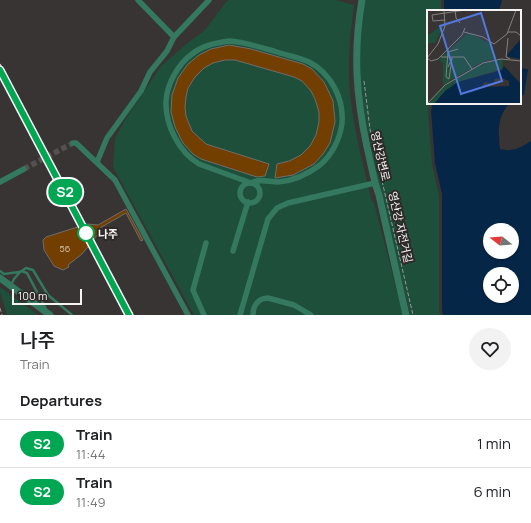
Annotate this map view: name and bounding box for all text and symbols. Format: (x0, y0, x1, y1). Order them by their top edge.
inset map (427, 10, 521, 104)
street label: 영산강변로 (368, 130, 394, 182)
line badge: S2 (47, 179, 83, 205)
text: S2 (56, 182, 74, 201)
street label: 영산강 자전거길 (385, 190, 417, 264)
north arrow (483, 223, 519, 259)
map controls (483, 223, 519, 303)
marker: 나주 (77, 224, 95, 242)
place label: 나주 (98, 226, 118, 241)
house number: 56 (60, 242, 71, 255)
button: locate (483, 267, 519, 303)
scale bar (12, 287, 82, 306)
text: 100 m (18, 288, 47, 303)
text: 나주 (20, 327, 55, 353)
button: heart (469, 328, 511, 370)
text: Train (20, 355, 50, 373)
text: Departures (20, 390, 102, 411)
text: Train (76, 424, 112, 445)
text: 1 min (477, 433, 511, 454)
text: S2 (33, 434, 51, 453)
text: 11:44 (76, 445, 105, 463)
text: Train (76, 472, 112, 493)
text: 6 min (474, 481, 511, 502)
text: S2 (33, 482, 51, 501)
text: 11:49 (76, 493, 106, 511)

